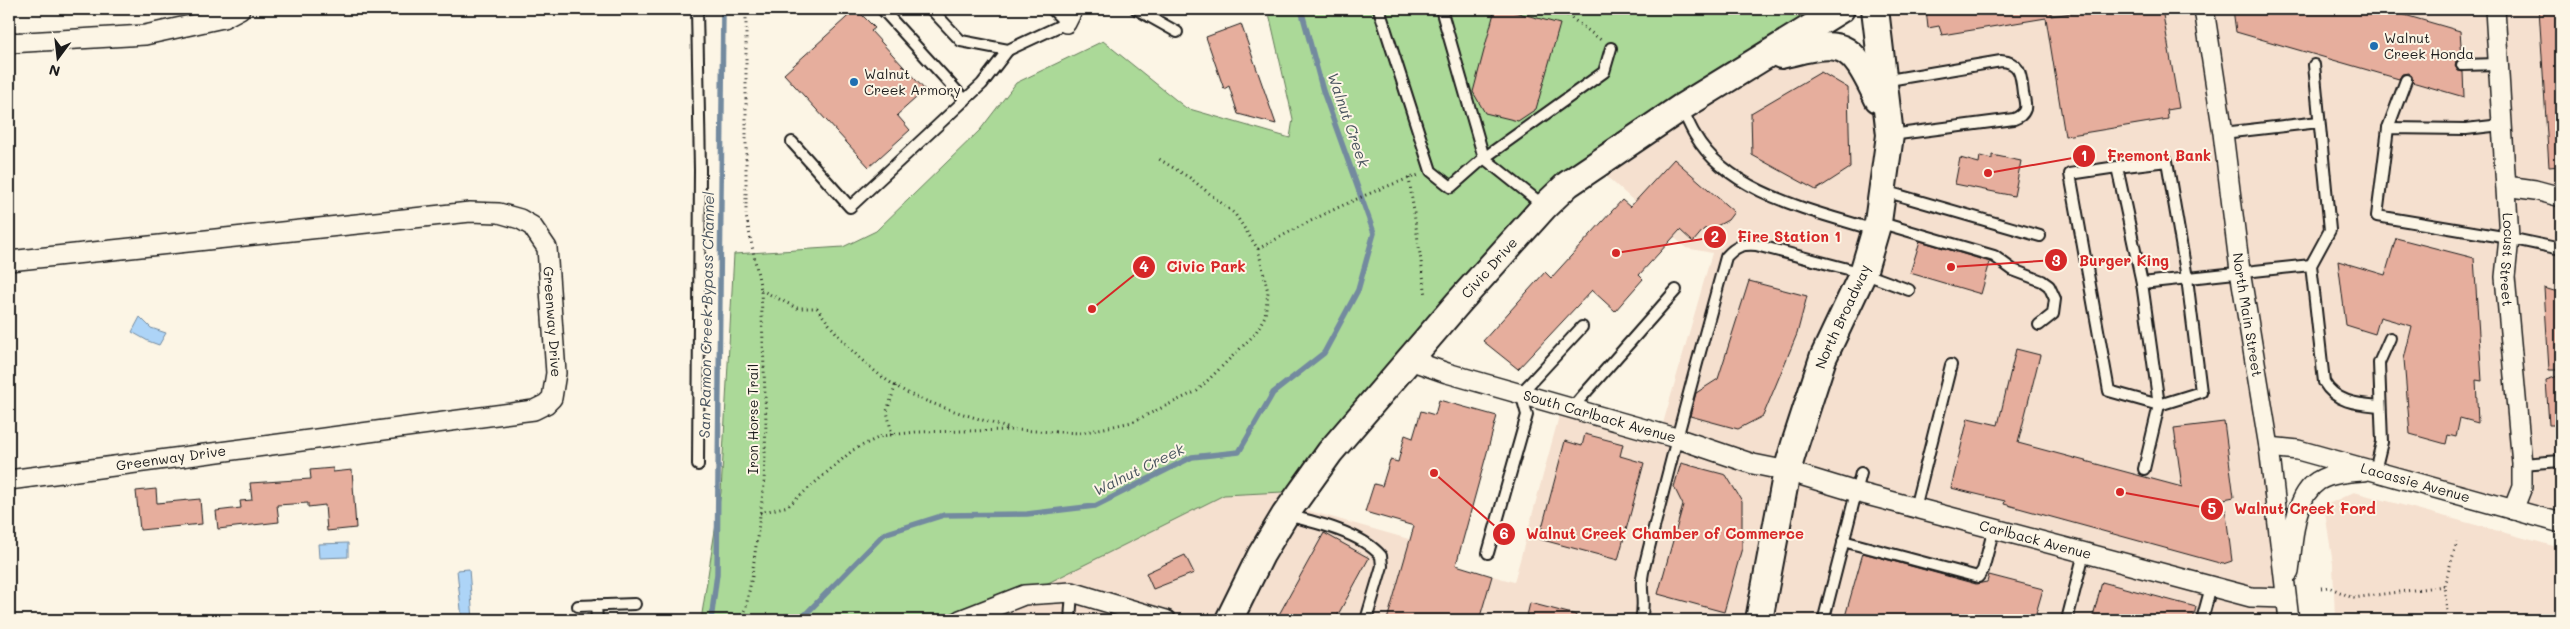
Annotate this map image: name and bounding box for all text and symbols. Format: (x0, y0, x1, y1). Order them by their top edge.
place label: Walnut Creek Honda (2384, 28, 2474, 63)
north arrow (32, 32, 82, 82)
marker: Walnut Creek Honda (2368, 40, 2380, 52)
text: N (47, 60, 62, 82)
place label: Walnut Creek Armory (864, 64, 961, 99)
water label: Walnut Creek (1323, 70, 1375, 171)
marker: Walnut Creek Armory (848, 76, 860, 88)
callout: Fremont Bank (2072, 141, 2221, 171)
text: 1 (2081, 145, 2087, 165)
text: Fremont Bank (2107, 145, 2211, 165)
water label: San Ramon Creek Bypass Channel (694, 191, 718, 438)
street label: Locust Street (2496, 212, 2519, 307)
callout: Fire Station 1 (1703, 222, 1851, 252)
text: 2 (1711, 226, 1719, 246)
text: Fire Station 1 (1737, 226, 1841, 246)
street label: Civic Drive (1457, 233, 1521, 302)
callout: Burger King (2044, 245, 2179, 275)
text: 3 (2051, 250, 2061, 270)
text: Burger King (2079, 250, 2169, 270)
callout: Civic Park (1132, 252, 1256, 282)
street label: North Main Street (2229, 252, 2267, 378)
text: 4 (1139, 256, 1149, 276)
text: Civic Park (1166, 256, 1246, 276)
street label: North Broadway (1810, 262, 1874, 371)
street label: Greenway Drive (539, 266, 566, 378)
street label: Iron Horse Trail (743, 364, 762, 474)
street label: South Carlback Avenue (1521, 385, 1678, 447)
water label: Walnut Creek (1090, 438, 1188, 500)
street label: Greenway Drive (115, 440, 227, 475)
street label: Lacassie Avenue (2359, 458, 2472, 506)
callout: Walnut Creek Ford (2199, 494, 2386, 524)
text: 5 (2208, 498, 2217, 518)
text: Walnut Creek Ford (2234, 498, 2376, 518)
street label: Carlback Avenue (1977, 515, 2094, 563)
callout: Walnut Creek Chamber of Commerce (1491, 519, 1814, 549)
text: 6 (1499, 523, 1509, 543)
text: Walnut Creek Chamber of Commerce (1526, 523, 1804, 543)

